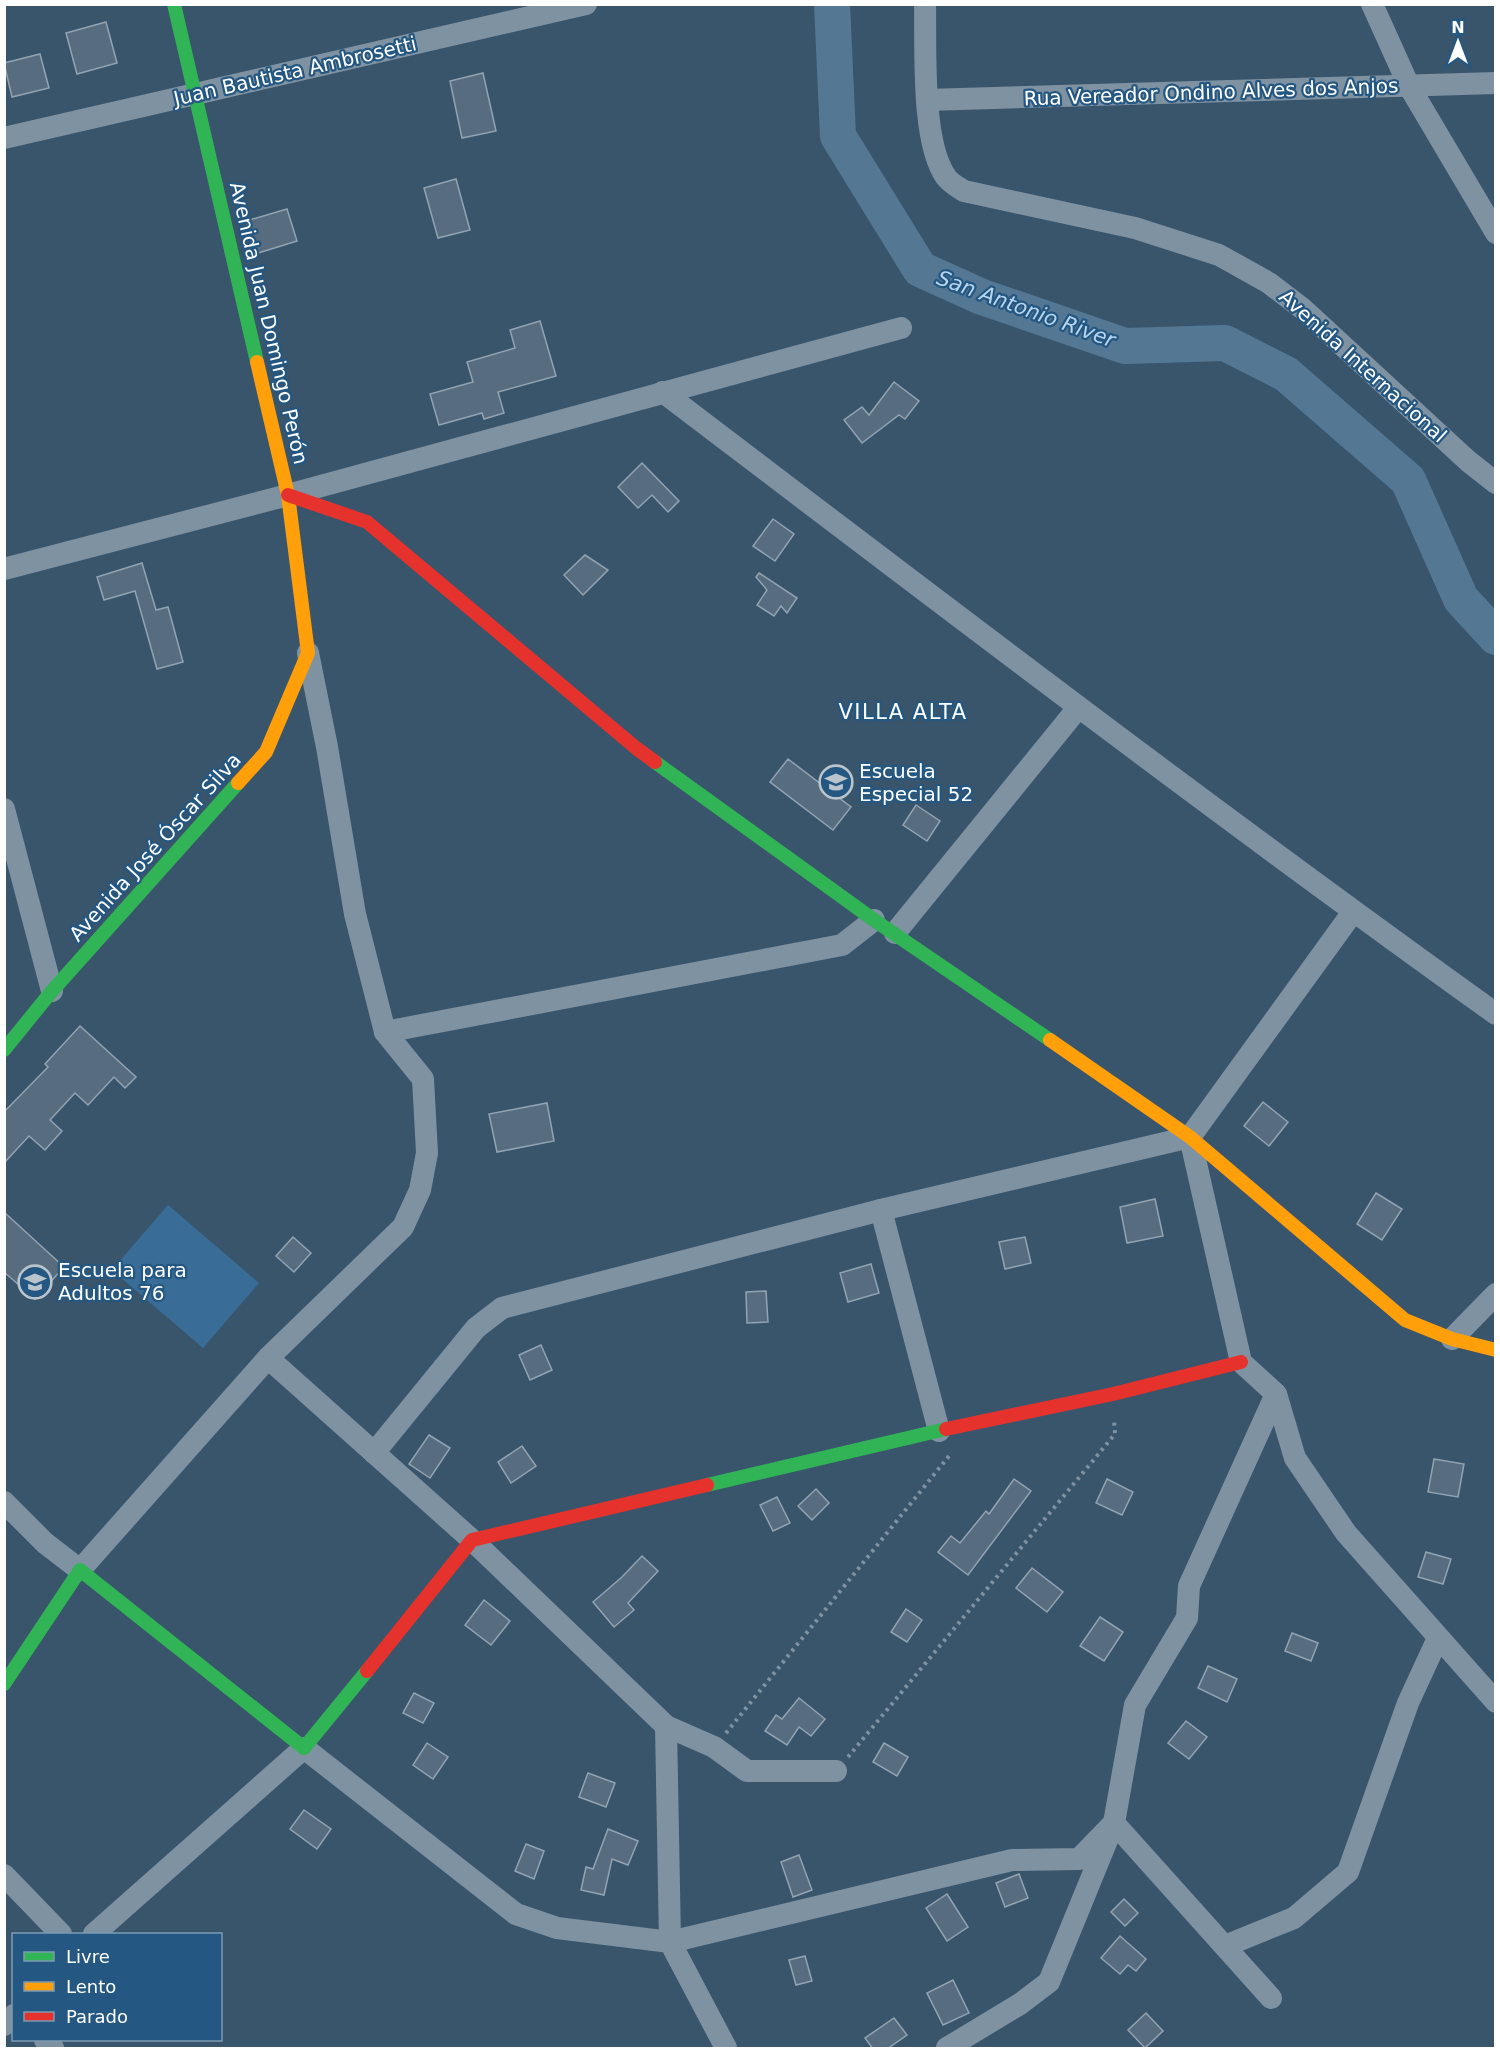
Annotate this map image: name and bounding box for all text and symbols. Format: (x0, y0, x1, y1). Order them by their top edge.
north arrow (1428, 12, 1488, 72)
text: N (1451, 18, 1465, 37)
street label: Juan Bautista Ambrosetti (169, 31, 419, 111)
street label: Rua Vereador Ondino Alves dos Anjos (1023, 73, 1399, 111)
street label: Avenida Juan Domingo Perón (225, 179, 313, 467)
water label: San Antonio River (934, 266, 1120, 353)
street label: Avenida Internacional (1274, 284, 1452, 448)
district label: VILLA ALTA (838, 700, 968, 724)
street label: Avenida José Óscar Silva (64, 748, 246, 946)
place label: Escuela Especial 52 (859, 759, 973, 806)
school or university icon: Escuela Especial 52 (818, 764, 854, 800)
place label: Escuela para Adultos 76 (58, 1258, 187, 1305)
school or university icon: Escuela para Adultos 76 (17, 1264, 53, 1300)
legend (12, 1933, 222, 2041)
text: Livre (66, 1946, 110, 1967)
text: Lento (66, 1976, 116, 1997)
text: Parado (66, 2006, 128, 2027)

